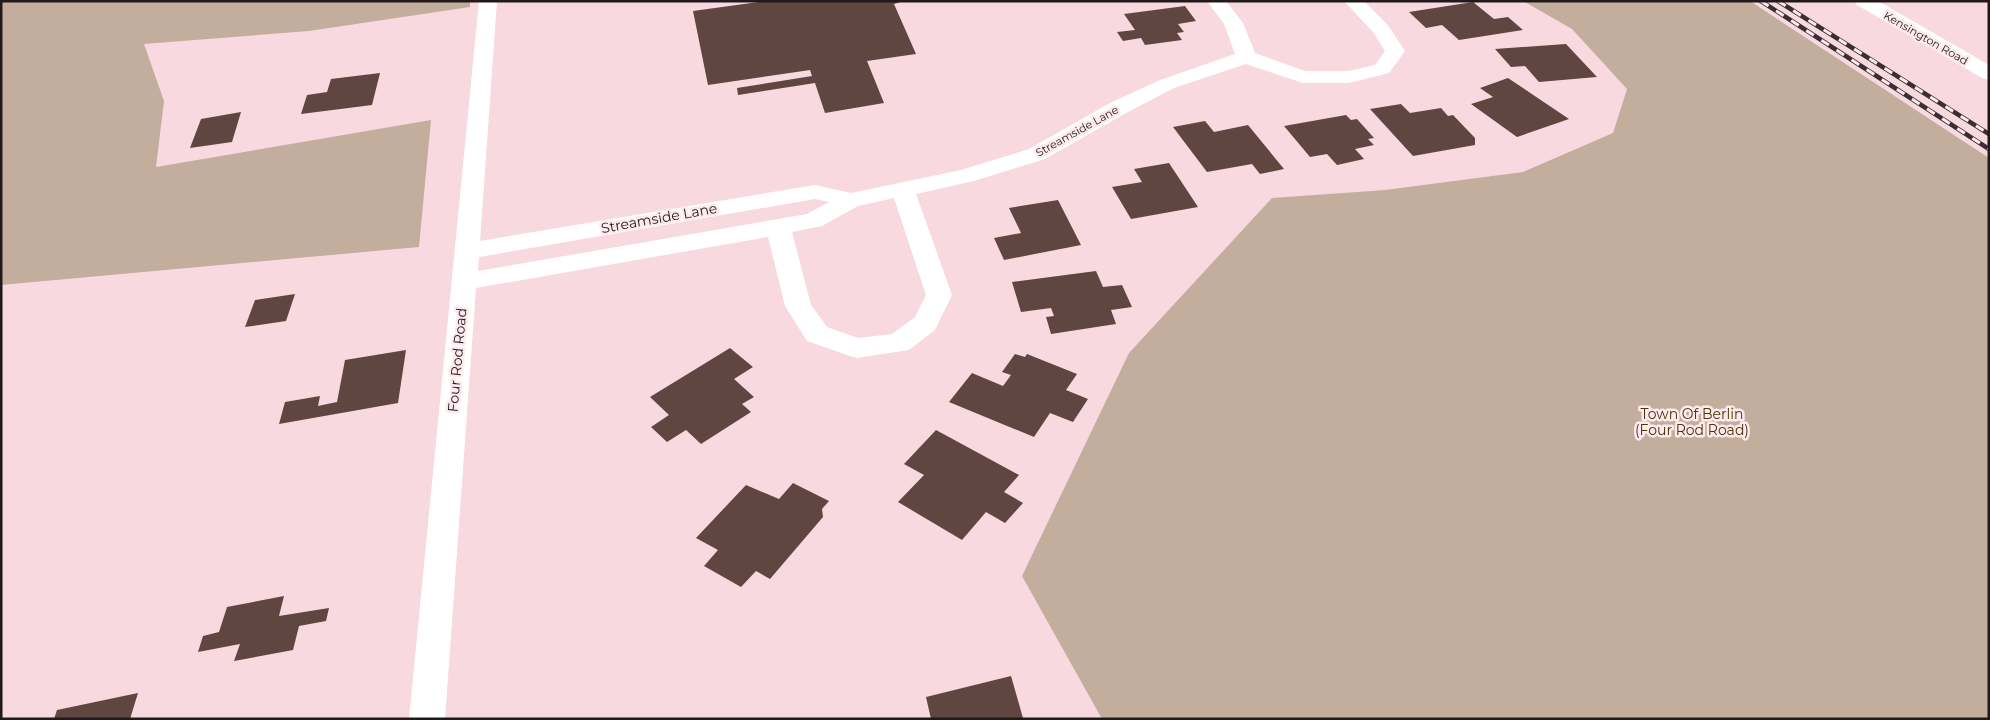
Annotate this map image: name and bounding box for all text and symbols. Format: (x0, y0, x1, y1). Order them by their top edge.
street label: Kensington Road (1881, 8, 1971, 68)
street label: Streamside Lane (1033, 102, 1121, 160)
street label: Streamside Lane (599, 199, 719, 237)
street label: Four Rod Road (443, 307, 471, 413)
park label: Town Of Berlin (Four Rod Road) (1635, 405, 1749, 439)

